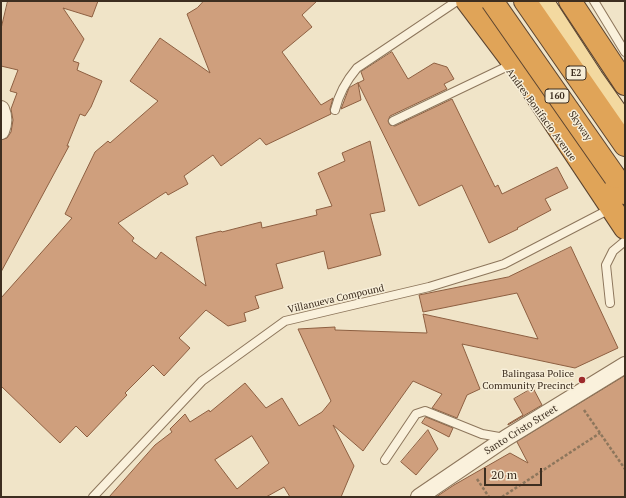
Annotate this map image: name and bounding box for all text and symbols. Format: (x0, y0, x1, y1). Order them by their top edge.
street label: Andres Bonifacio Avenue (503, 66, 579, 164)
road number: E2 (566, 66, 586, 80)
road number: 160 (545, 89, 569, 103)
street label: Skyway (566, 109, 594, 143)
street label: Villanueva Compound (287, 282, 385, 316)
place label: Balingasa Police Community Precinct (482, 368, 574, 392)
marker: Balingasa Police Community Precinct (577, 375, 587, 385)
street label: Santo Cristo Street (482, 403, 560, 457)
scale bar (486, 460, 544, 486)
text: 20 m (491, 467, 517, 482)

